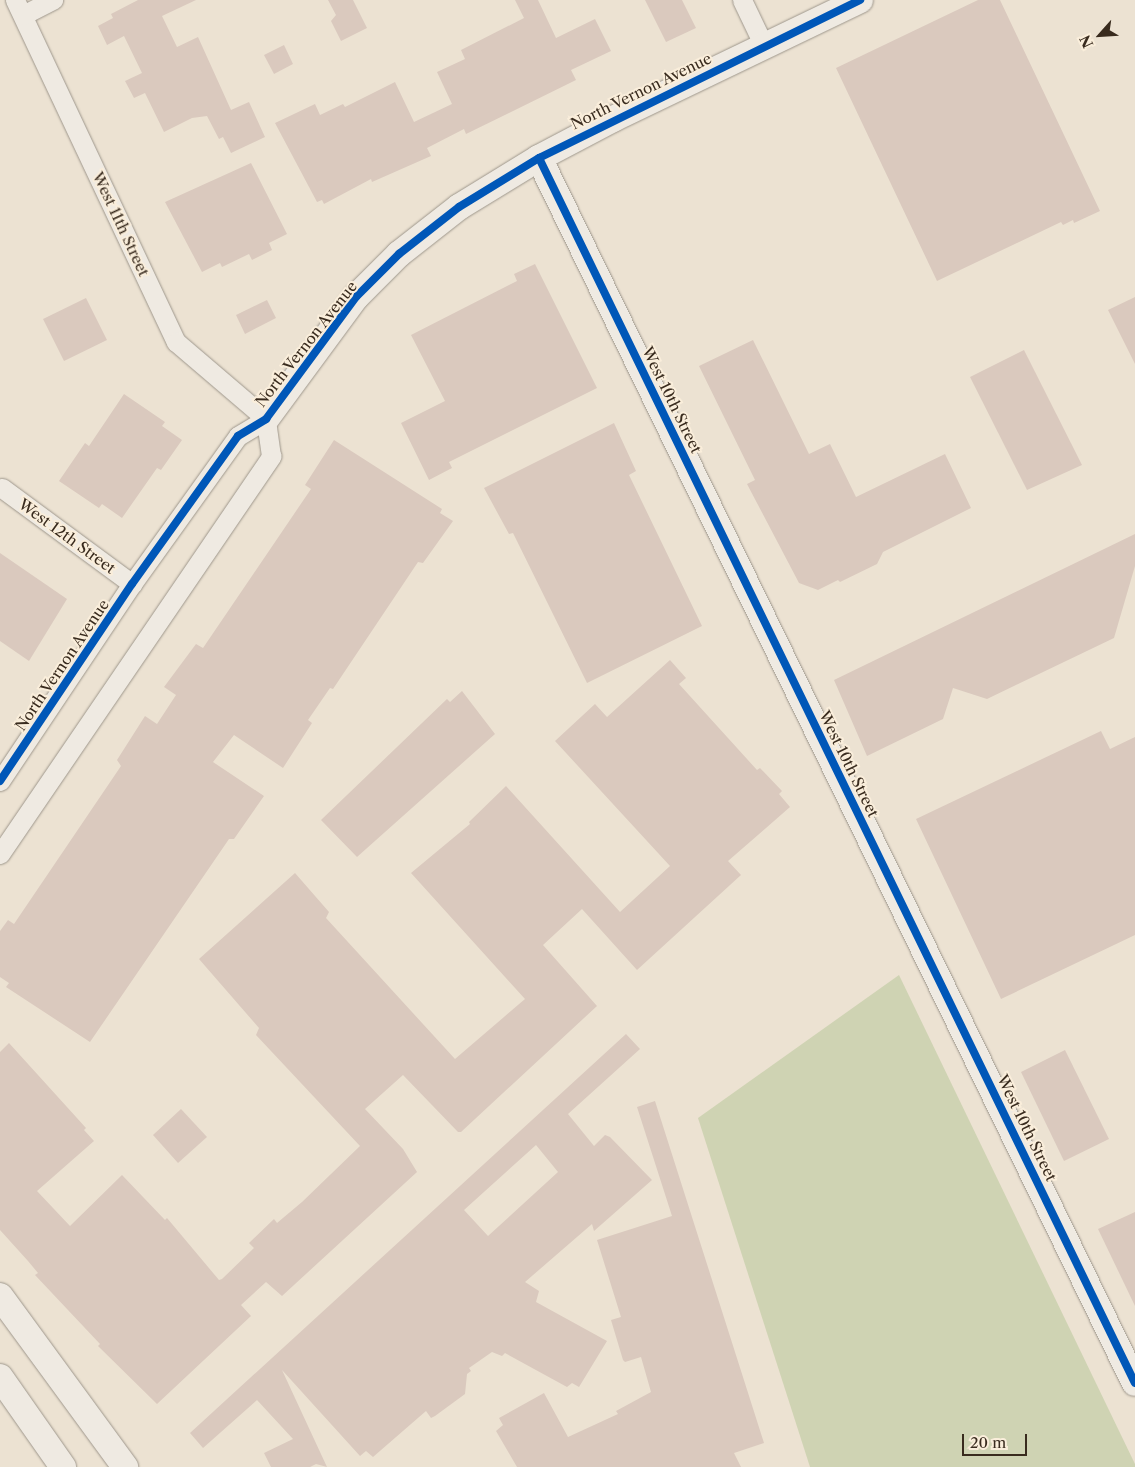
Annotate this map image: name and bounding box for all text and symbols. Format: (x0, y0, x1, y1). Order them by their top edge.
north arrow (1075, 10, 1125, 60)
text: N (1076, 32, 1097, 51)
street label: North Vernon Avenue (567, 49, 715, 133)
street label: West 11th Street (89, 169, 153, 279)
street label: North Vernon Avenue (251, 277, 361, 411)
street label: West 10th Street (638, 344, 706, 456)
street label: West 12th Street (15, 495, 119, 577)
street label: North Vernon Avenue (11, 595, 113, 735)
street label: West 10th Street (815, 708, 883, 820)
street label: West 10th Street (993, 1072, 1061, 1184)
scale bar (965, 1424, 1030, 1456)
text: 20 m (970, 1433, 1006, 1452)

